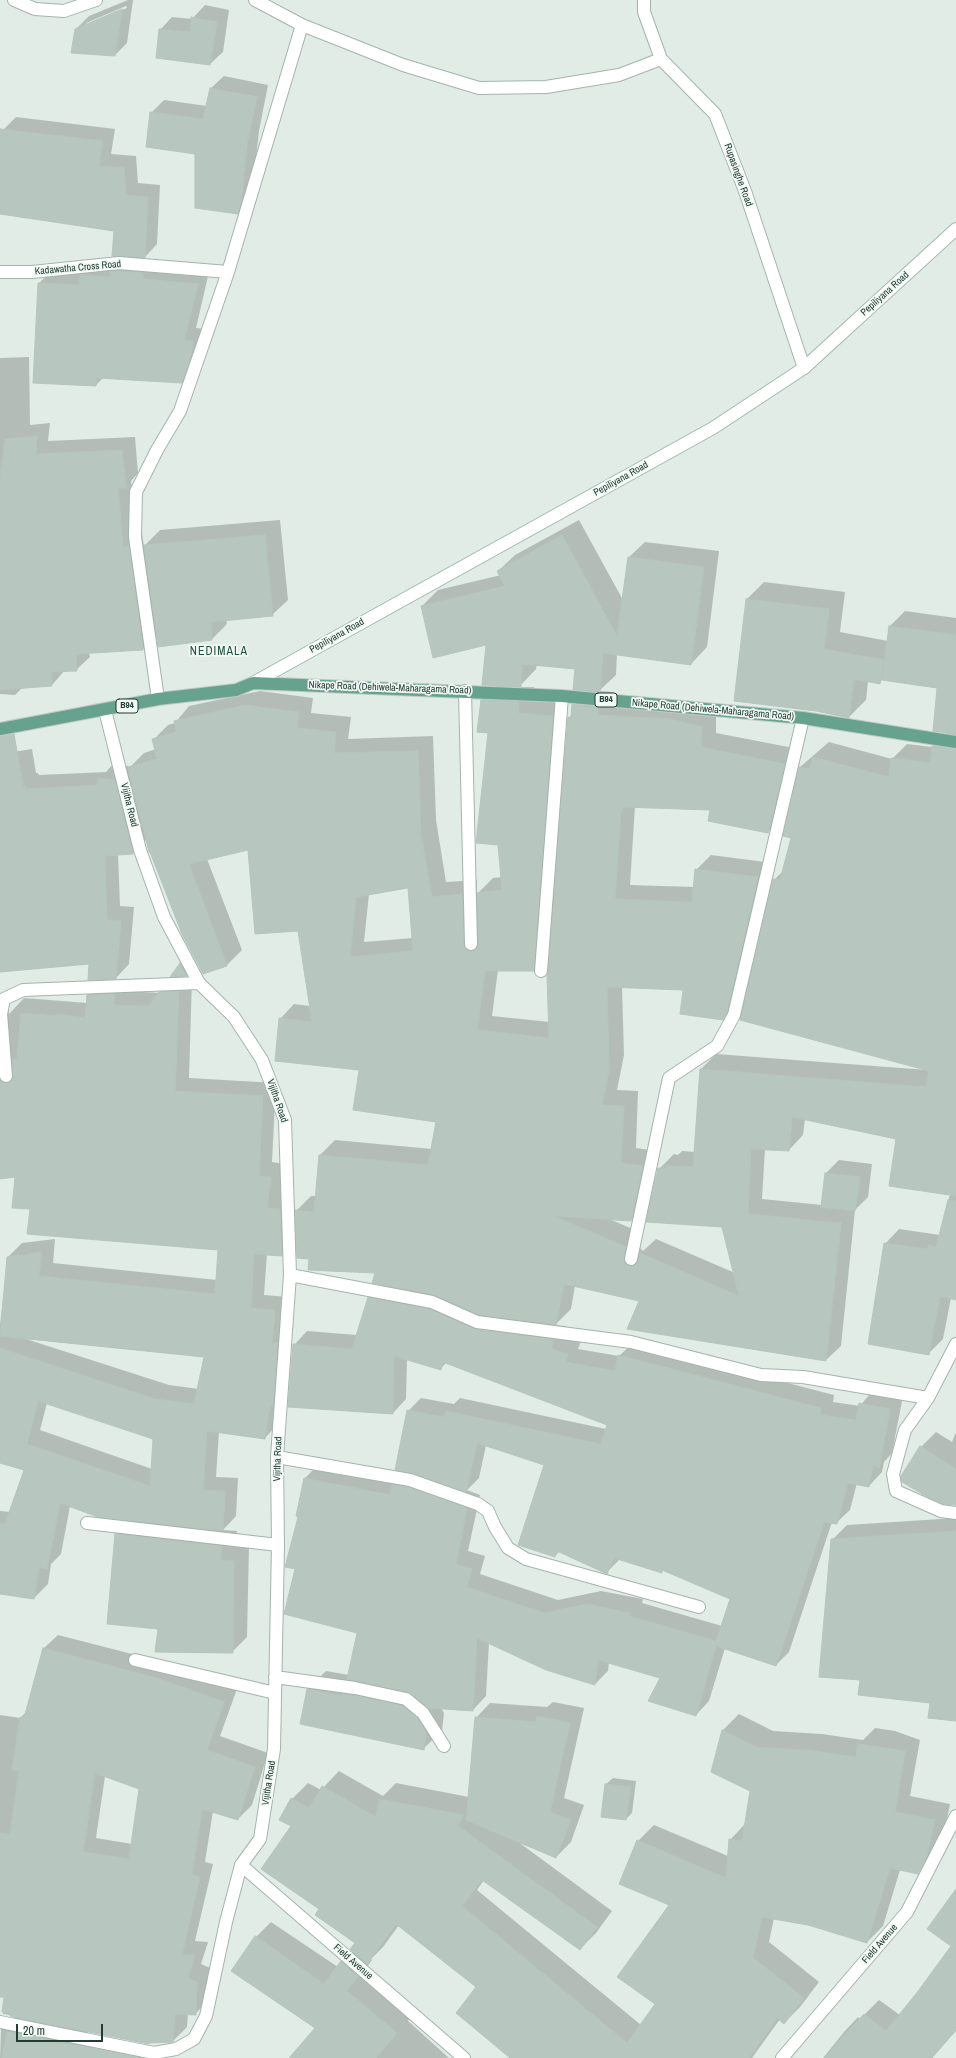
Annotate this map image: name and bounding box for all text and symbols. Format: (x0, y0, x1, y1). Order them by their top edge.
street label: Rupasinghe Road (721, 142, 755, 208)
street label: Kadawatha Cross Road (34, 258, 122, 278)
street label: Pepiliyana Road (858, 269, 912, 319)
street label: Pepiliyana Road (592, 459, 650, 499)
street label: Pepiliyana Road (308, 616, 366, 656)
district label: NEDIMALA (190, 645, 248, 659)
street label: Nikape Road (Dehiwela-Maharagama Road) (308, 679, 472, 697)
road number: B94 (595, 693, 617, 707)
street label: Nikape Road (Dehiwela-Maharagama Road) (631, 697, 795, 723)
road number: B94 (116, 699, 138, 713)
street label: Vijitha Road (118, 782, 140, 828)
street label: Vijitha Road (264, 1078, 290, 1124)
street label: Vijitha Road (271, 1436, 285, 1482)
street label: Vijitha Road (260, 1760, 278, 1806)
street label: Field Avenue (860, 1922, 900, 1966)
street label: Field Avenue (331, 1942, 375, 1982)
scale bar (18, 2016, 105, 2042)
text: 20 m (23, 2023, 45, 2039)

